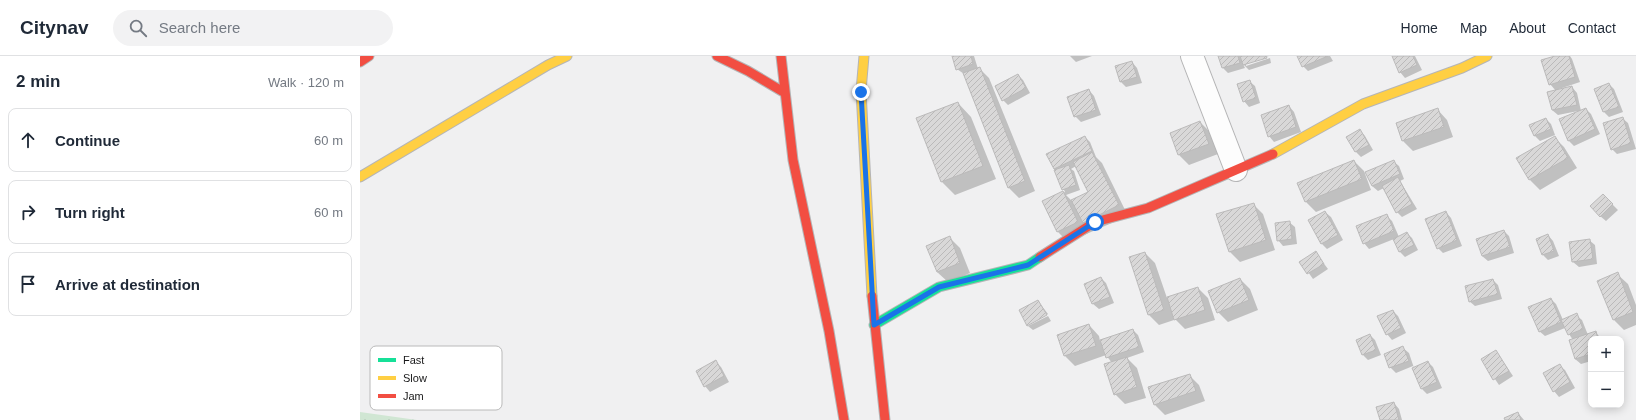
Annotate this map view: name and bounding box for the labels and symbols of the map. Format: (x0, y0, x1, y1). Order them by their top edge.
route end (852, 83, 870, 101)
route start (1086, 213, 1104, 231)
legend (370, 346, 502, 410)
text: Fast (403, 354, 424, 366)
text: Slow (403, 372, 427, 384)
text: Jam (403, 390, 424, 402)

